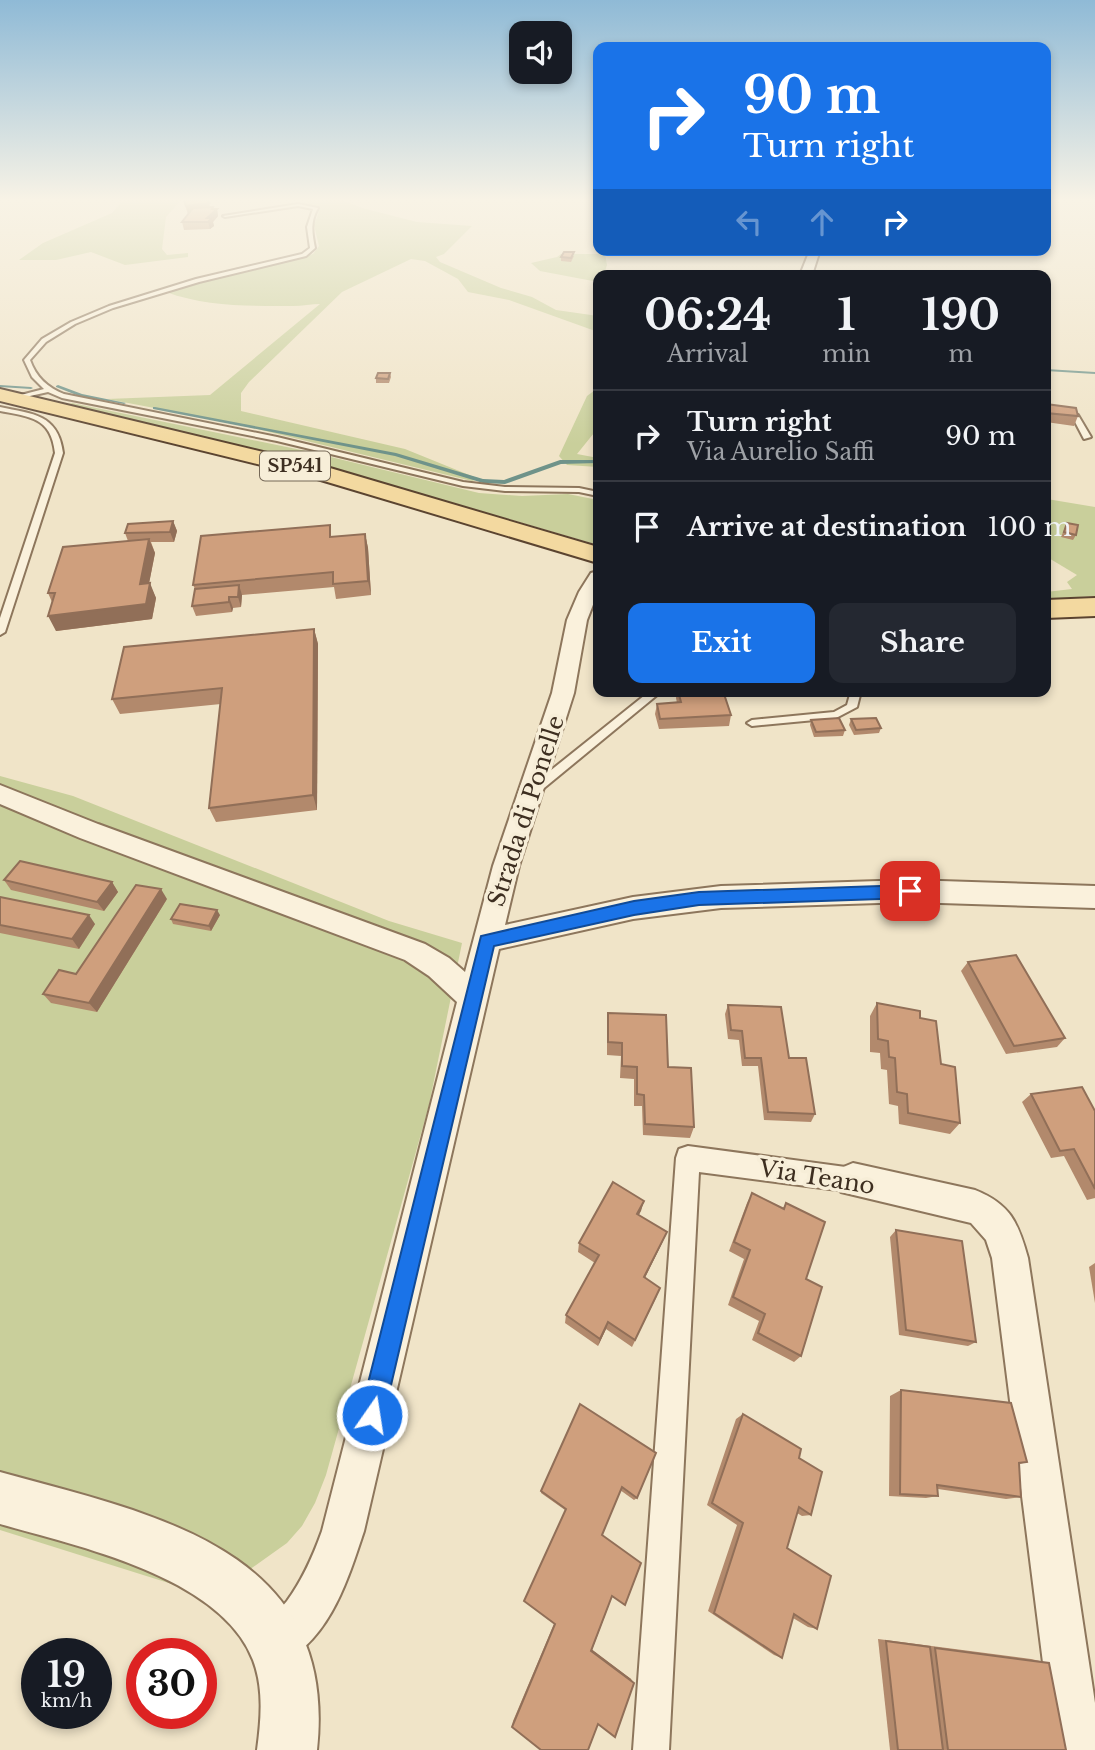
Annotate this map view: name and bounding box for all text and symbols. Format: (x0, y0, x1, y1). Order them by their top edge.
map controls (509, 21, 572, 84)
button: sound (509, 21, 572, 84)
text: 90 m (743, 65, 880, 126)
icon: right (628, 70, 719, 161)
text: Turn right (743, 126, 914, 166)
icon: left (730, 203, 768, 241)
icon: ahead (803, 203, 841, 241)
icon: right (876, 203, 914, 241)
text: 06:24 (644, 289, 771, 341)
text: 1 (837, 289, 856, 341)
text: 190 (922, 289, 1000, 341)
text: Arrival (667, 340, 748, 368)
text: min (822, 340, 871, 368)
text: m (948, 340, 973, 368)
text: Turn right (687, 406, 832, 438)
icon: right (628, 417, 666, 455)
text: 90 m (945, 420, 1016, 452)
text: Via Aurelio Saffi (687, 438, 875, 466)
road number: SP541 (260, 452, 330, 480)
icon: arrive (628, 508, 666, 546)
text: Arrive at destination (687, 511, 967, 543)
text: 100 m (988, 511, 1072, 543)
button: Exit (628, 603, 815, 683)
button: Share (829, 603, 1016, 683)
street label: Strada di Ponelle (482, 712, 570, 910)
pin (880, 861, 940, 921)
icon: arrive (891, 872, 929, 910)
street label: Via Teano (756, 1154, 877, 1200)
position arrow (335, 1378, 409, 1452)
speed limit sign: 30 (126, 1638, 217, 1729)
text: 19 (47, 1653, 86, 1696)
text: km/h (41, 1690, 92, 1712)

